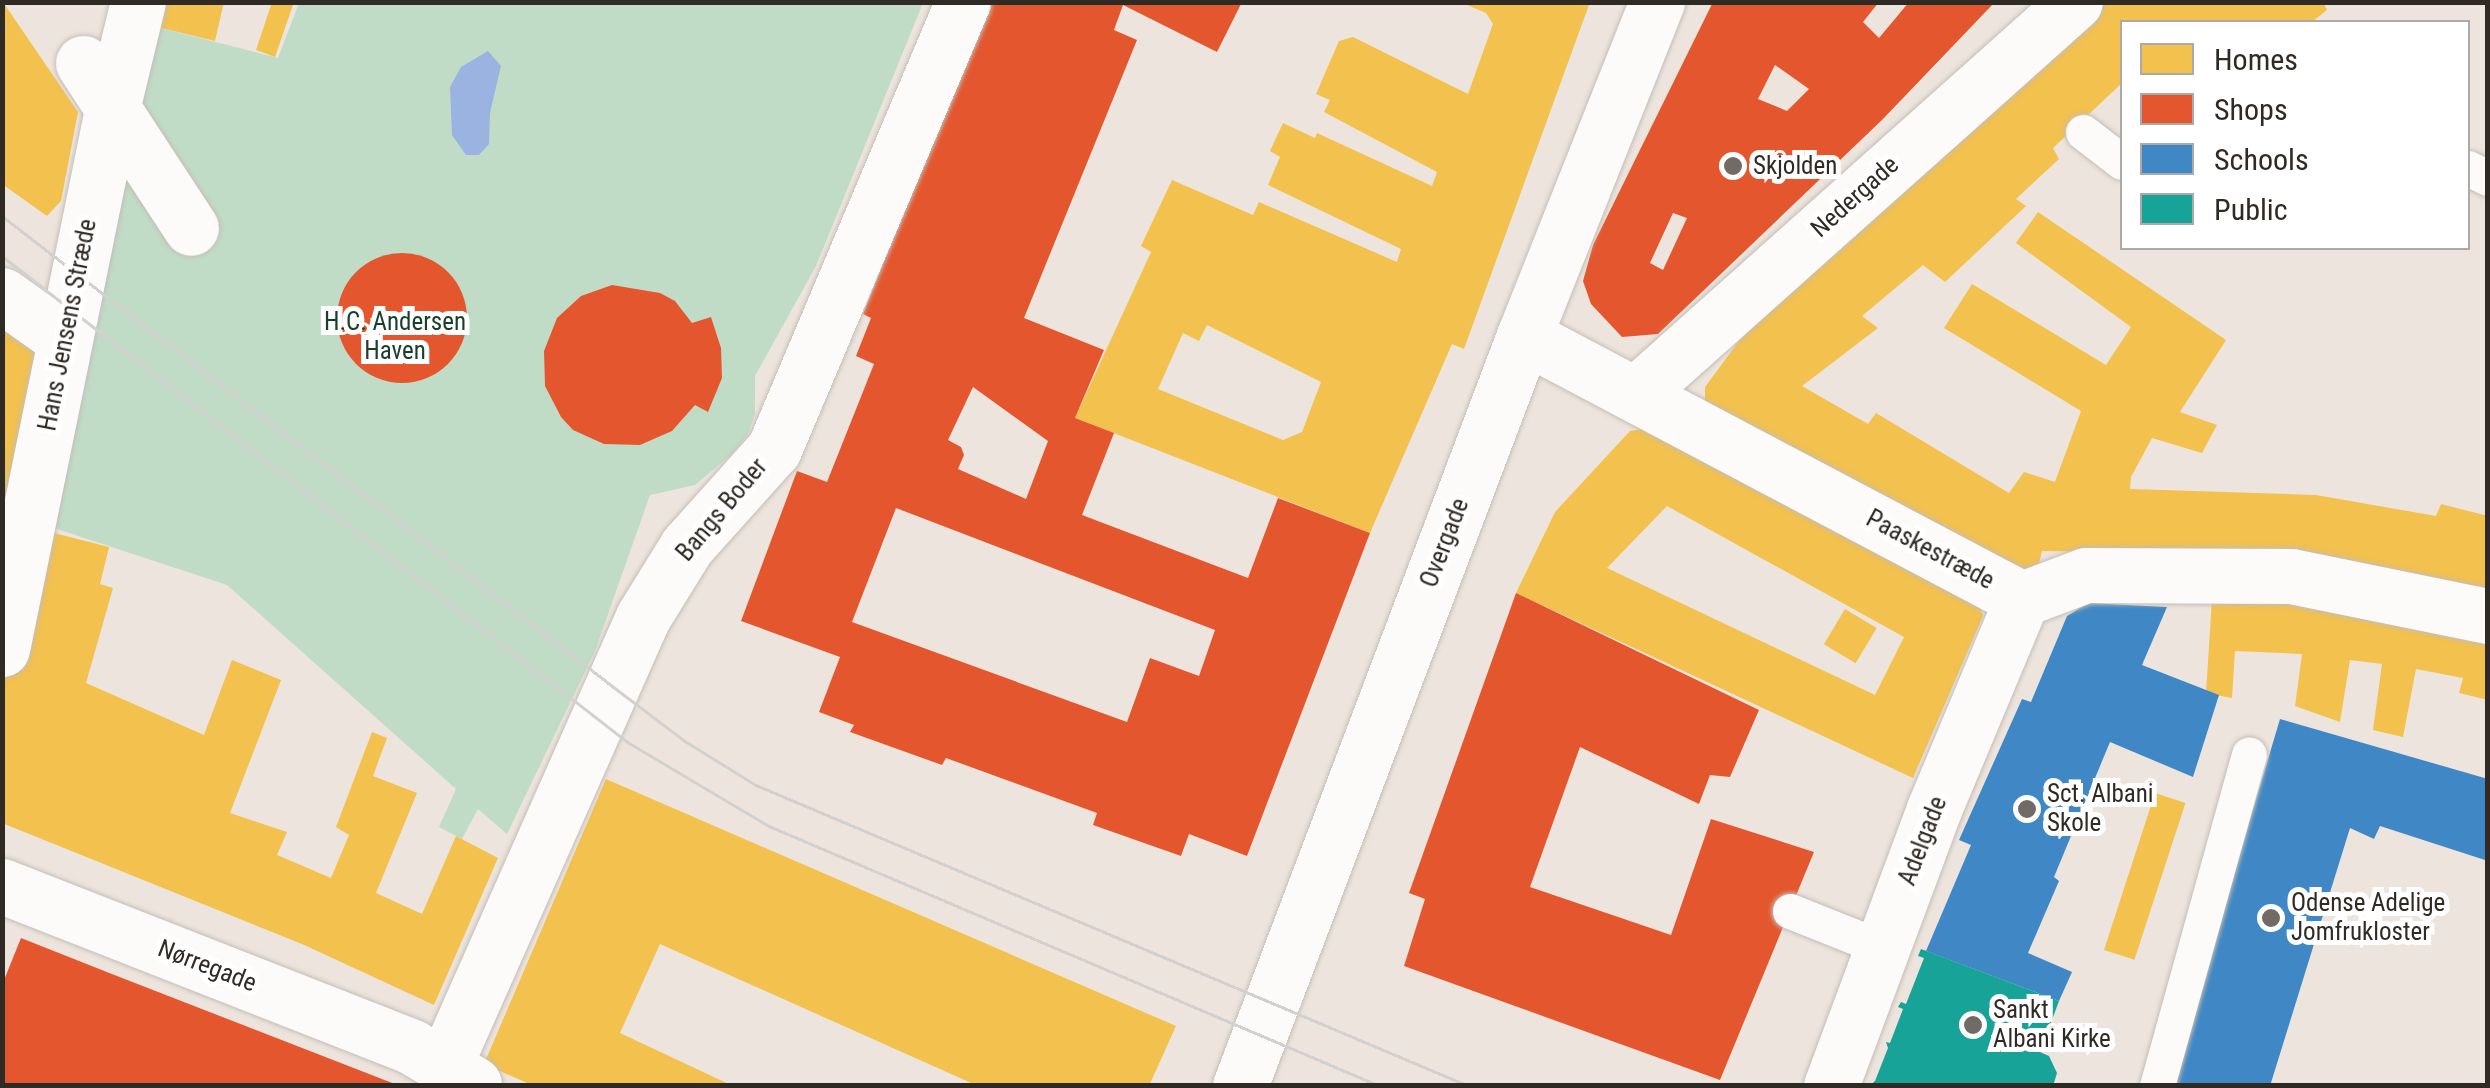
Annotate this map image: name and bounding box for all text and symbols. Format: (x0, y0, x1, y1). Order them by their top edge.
legend (2120, 20, 2470, 250)
text: Homes (2214, 42, 2298, 77)
text: Shops (2214, 92, 2288, 127)
text: Schools (2214, 142, 2309, 177)
street label: Nedergade (1805, 150, 1905, 244)
place label: Skjolden (1753, 151, 1837, 181)
marker: Skjolden (1722, 155, 1744, 177)
text: Public (2214, 192, 2288, 227)
street label: Hans Jensens Stræde (33, 216, 103, 434)
park label: H.C. Andersen Haven (324, 308, 466, 367)
street label: Bangs Boder (670, 452, 774, 568)
street label: Overgade (1414, 494, 1476, 592)
street label: Paaskestræde (1861, 504, 1999, 596)
place label: Sct. Albani Skole (2047, 780, 2154, 839)
street label: Adelgade (1892, 792, 1954, 890)
marker: Sct. Albani Skole (2016, 798, 2038, 820)
place label: Odense Adelige Jomfrukloster (2291, 889, 2445, 948)
marker: Odense Adelige Jomfrukloster (2260, 907, 2282, 929)
street label: Nørregade (153, 934, 261, 998)
place label: Sankt Albani Kirke (1993, 996, 2111, 1055)
marker: Sankt Albani Kirke (1962, 1014, 1984, 1036)

